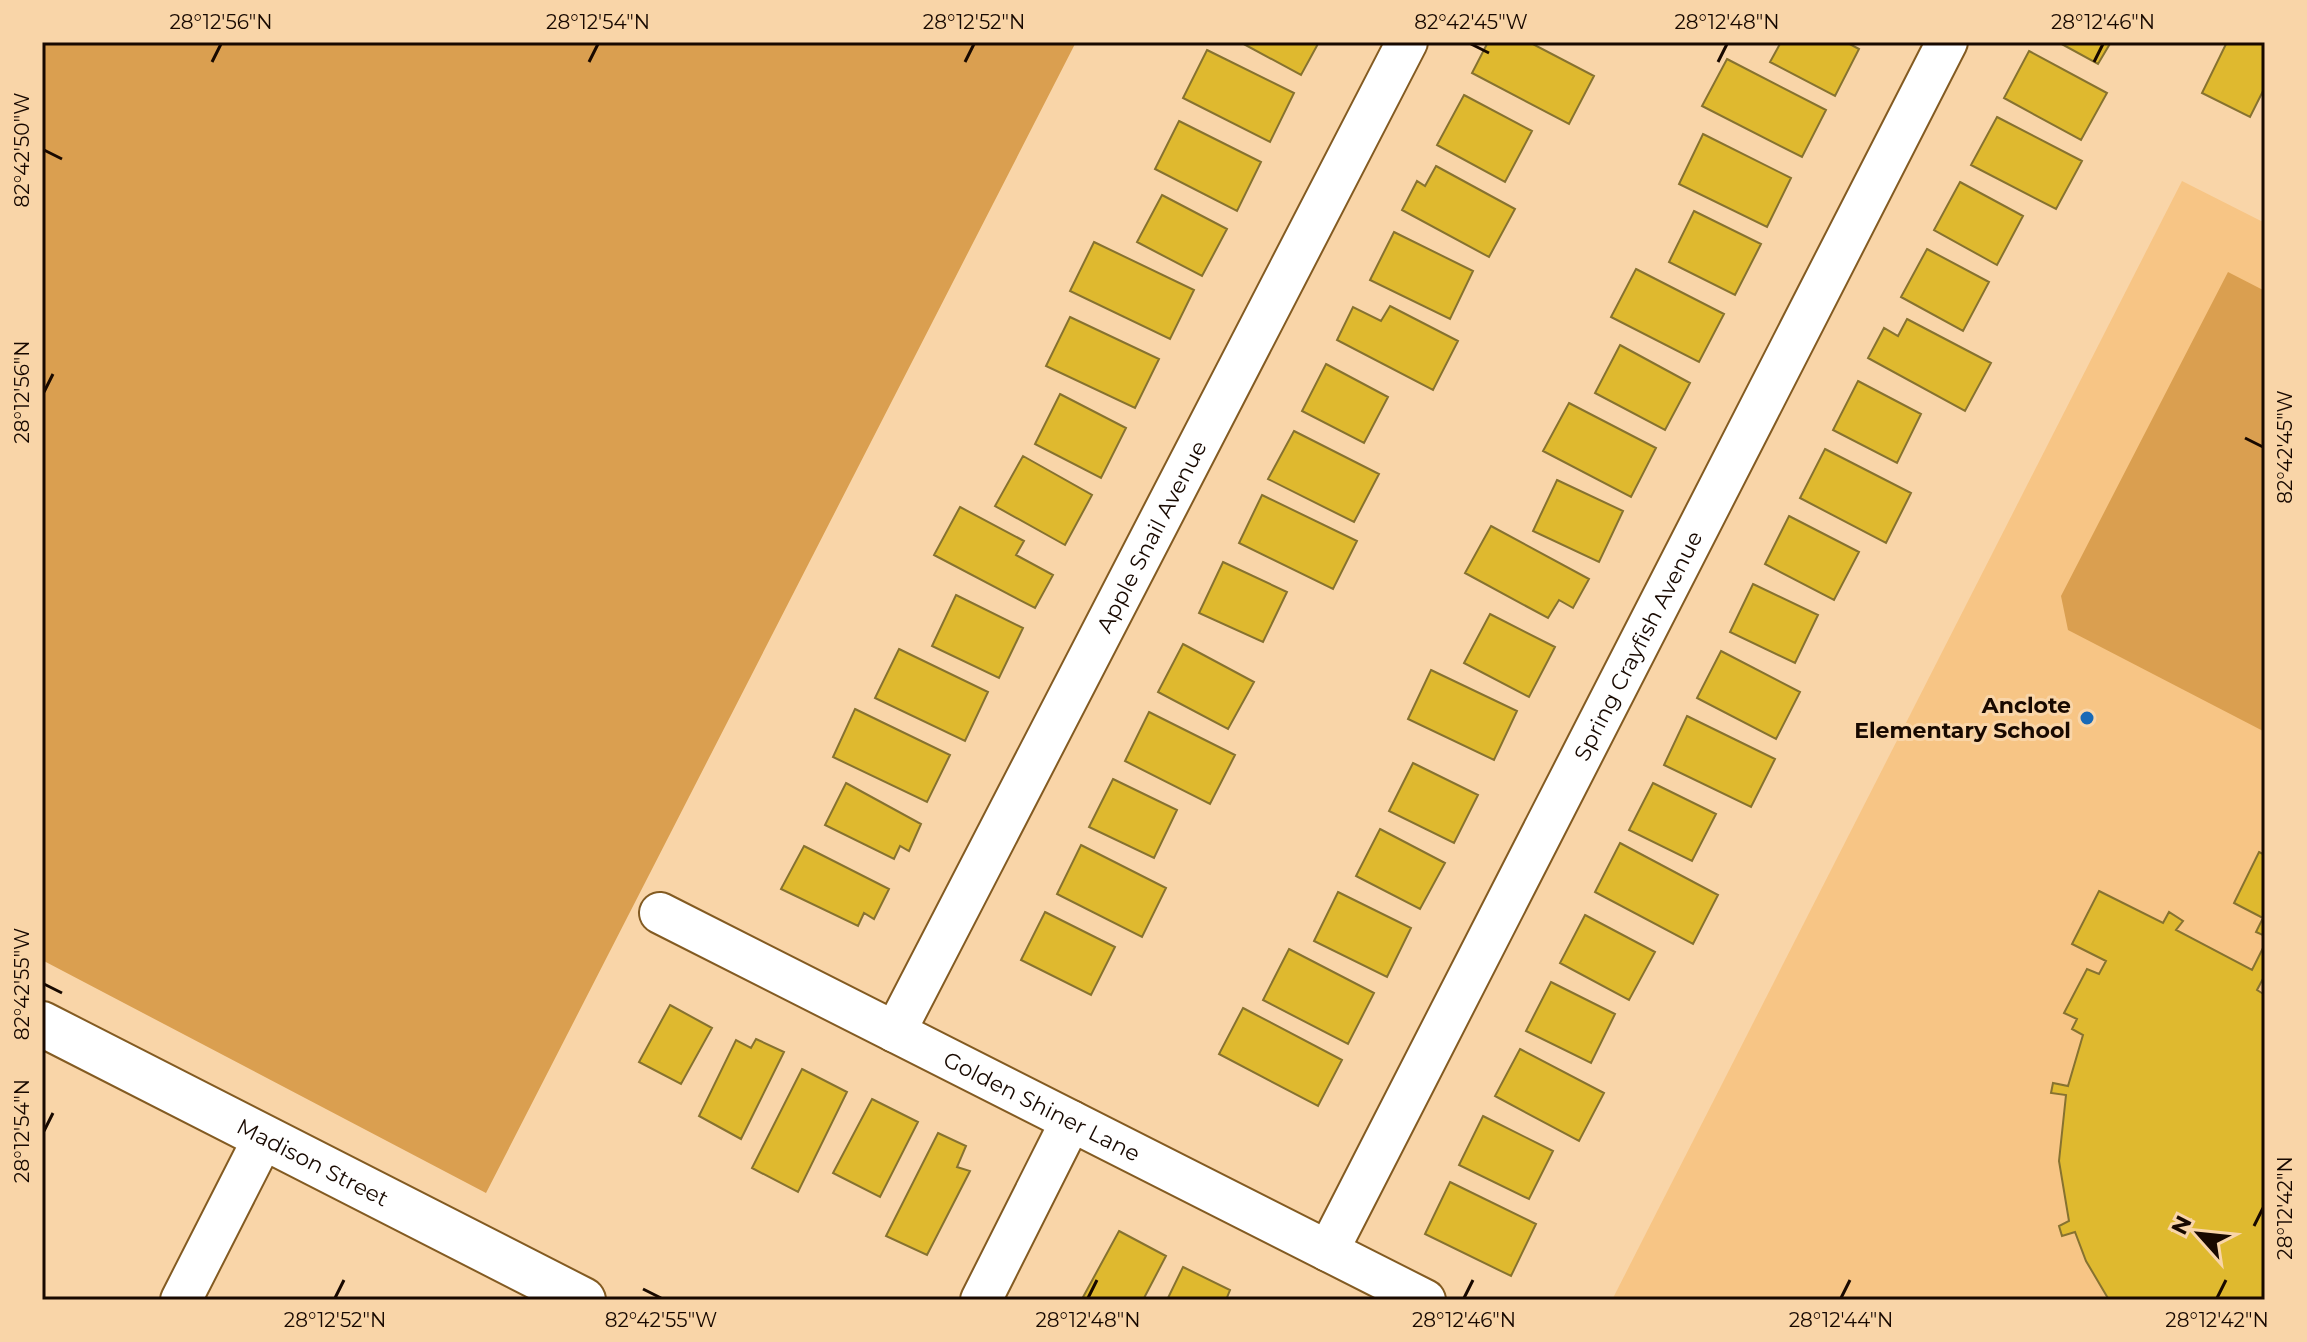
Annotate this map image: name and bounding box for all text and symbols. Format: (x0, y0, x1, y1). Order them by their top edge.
text: 28°12'56"N (169, 10, 273, 34)
text: 28°12'54"N (546, 10, 650, 34)
text: 28°12'52"N (923, 10, 1025, 34)
text: 82°42'45"W (1414, 10, 1528, 34)
text: 28°12'48"N (1674, 10, 1780, 34)
text: 28°12'46"N (2051, 10, 2155, 34)
text: 82°42'50"W (10, 93, 34, 207)
text: 28°12'56"N (10, 340, 34, 444)
text: 82°42'45"W (2273, 390, 2297, 504)
street label: Apple Snail Avenue (1091, 436, 1213, 637)
street label: Spring Crayfish Avenue (1568, 526, 1708, 766)
place label: Anclote Elementary School (1854, 692, 2071, 744)
marker: Anclote Elementary School (2078, 709, 2096, 727)
text: 82°42'55"W (10, 928, 34, 1040)
street label: Golden Shiner Lane (939, 1046, 1145, 1168)
text: 28°12'54"N (10, 1079, 34, 1183)
street label: Madison Street (232, 1113, 393, 1213)
text: 28°12'42"N (2273, 1156, 2297, 1260)
north arrow (2159, 1194, 2239, 1274)
text: N (2166, 1211, 2198, 1239)
text: 28°12'52"N (284, 1308, 386, 1332)
text: 82°42'55"W (605, 1308, 717, 1332)
text: 28°12'48"N (1035, 1308, 1141, 1332)
text: 28°12'46"N (1412, 1308, 1516, 1332)
text: 28°12'44"N (1789, 1308, 1893, 1332)
text: 28°12'42"N (2165, 1308, 2269, 1332)

